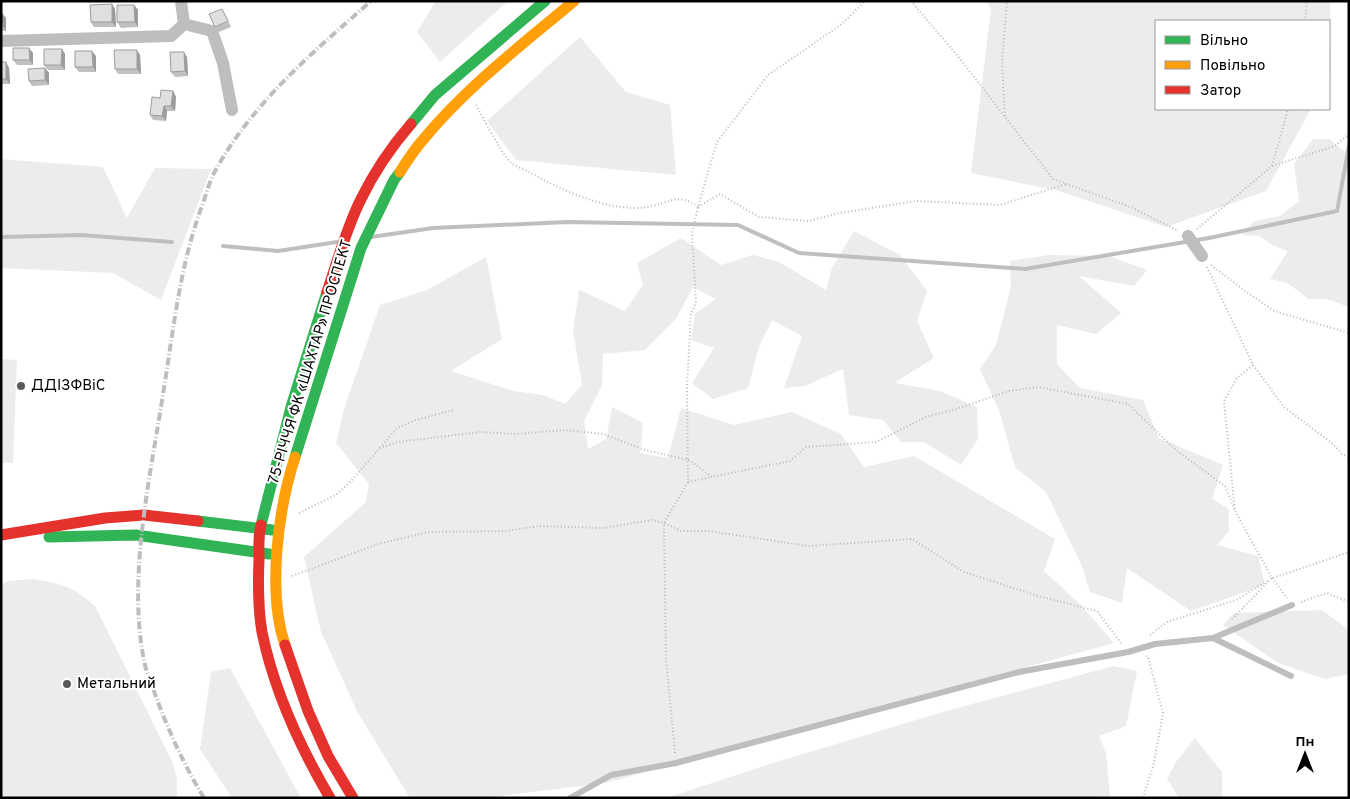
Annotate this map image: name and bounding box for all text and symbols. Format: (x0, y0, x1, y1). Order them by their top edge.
legend (1155, 20, 1330, 110)
text: Вільно (1200, 32, 1248, 51)
text: Повільно (1200, 57, 1265, 76)
text: Затор (1200, 82, 1241, 101)
street label: 75-РІЧЧЯ ФК «ШАХТАР» ПРОСПЕКТ (265, 238, 357, 486)
place label: ДДІЗФВіС (31, 377, 106, 396)
marker: ДДІЗФВіС (15, 380, 27, 392)
place label: Метальний (77, 675, 156, 694)
marker: Метальний (61, 678, 73, 690)
north arrow (1280, 729, 1330, 779)
text: Пн (1296, 734, 1314, 751)

